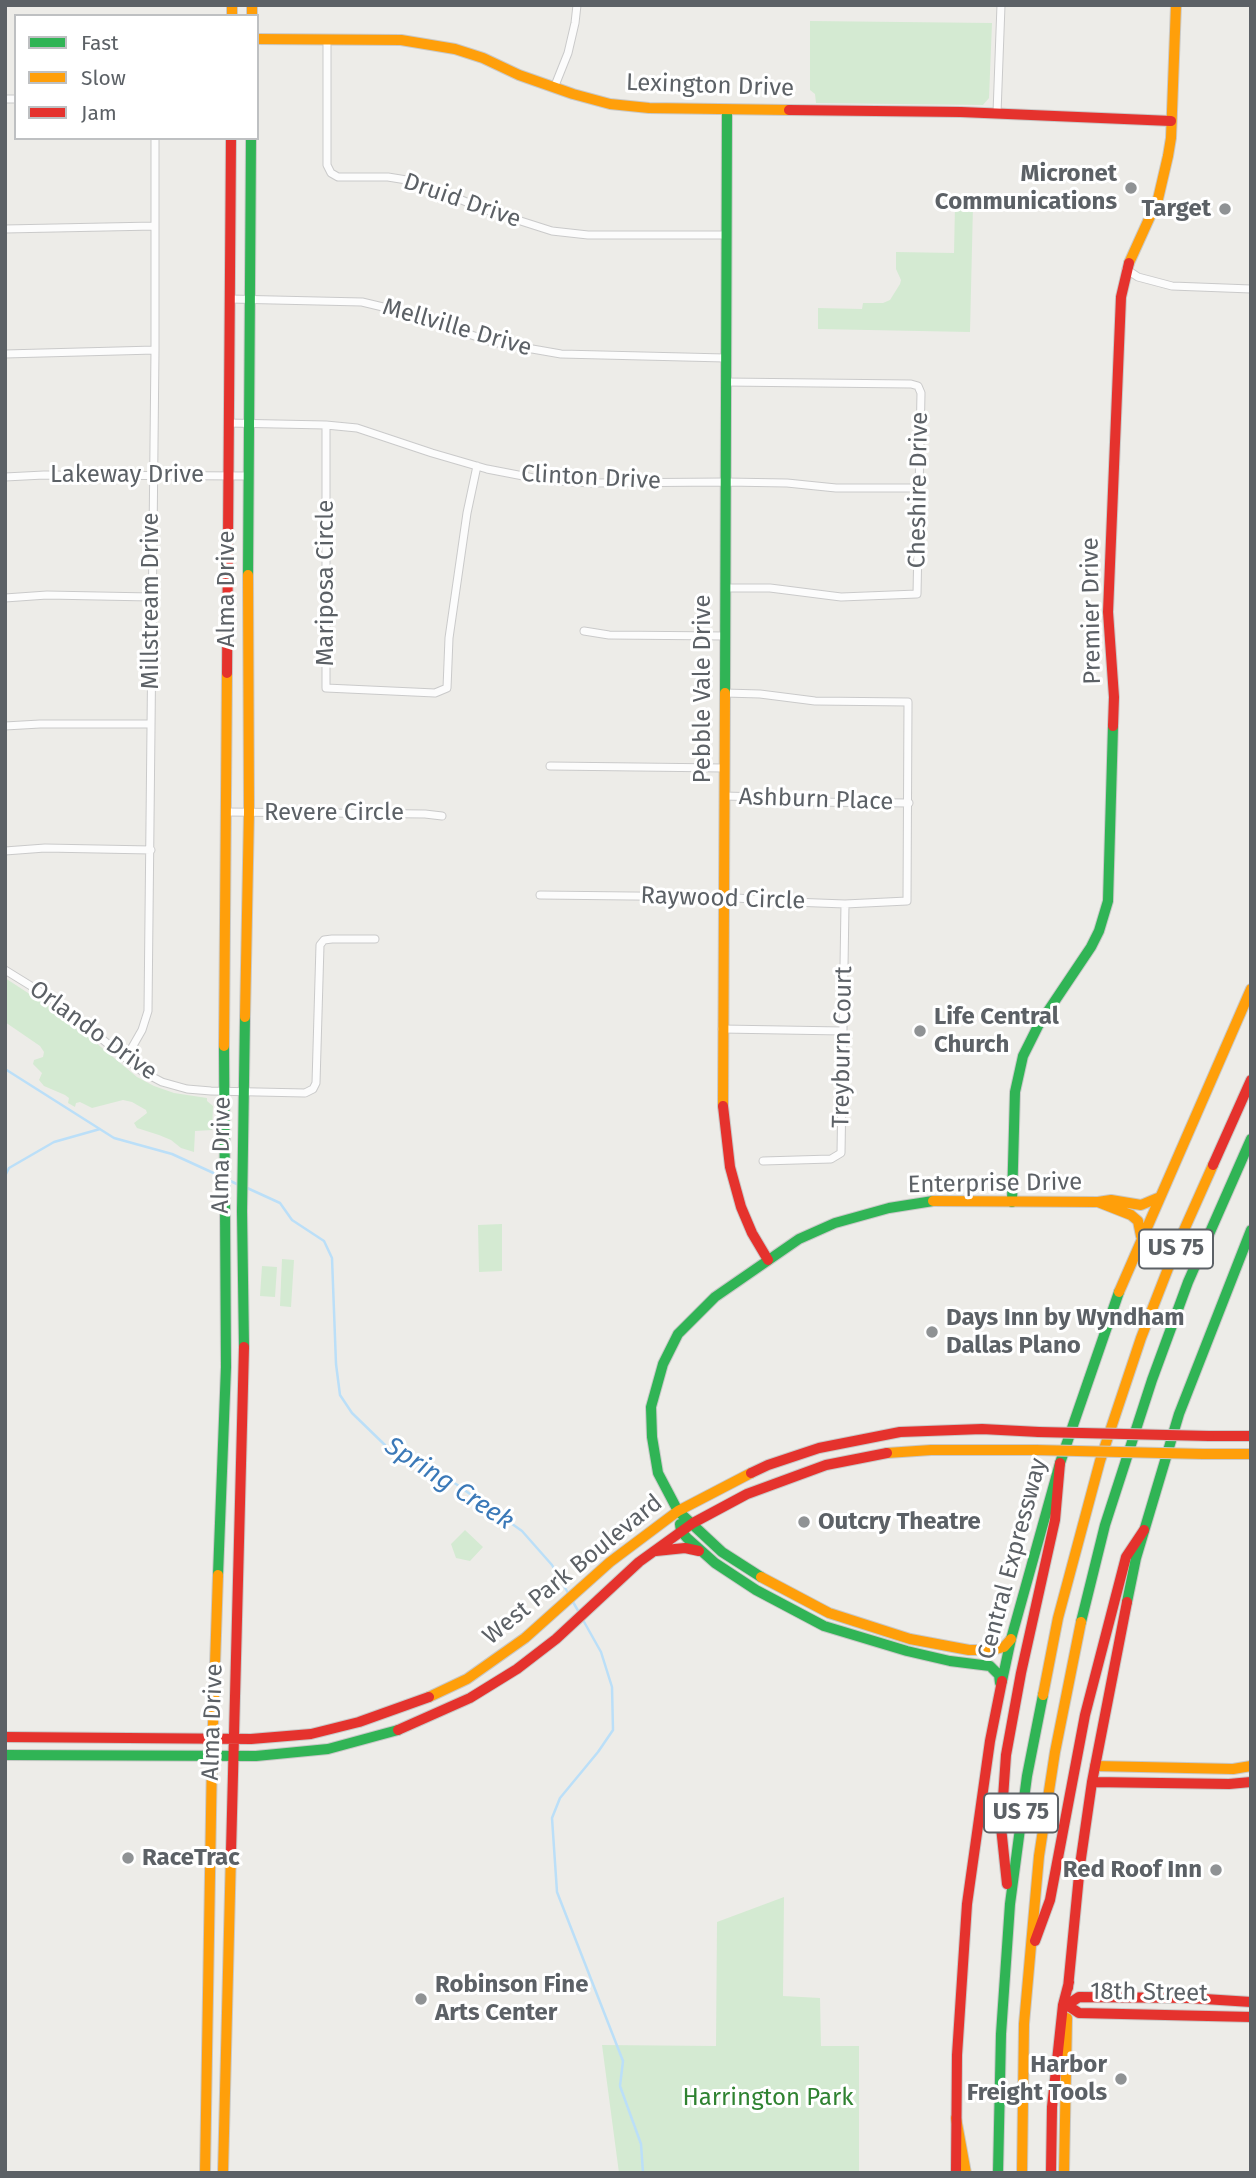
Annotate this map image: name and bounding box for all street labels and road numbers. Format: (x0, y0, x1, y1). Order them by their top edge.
street label: Lexington Drive (625, 69, 795, 103)
street label: Druid Drive (399, 167, 525, 235)
street label: Mellville Drive (379, 293, 535, 363)
street label: Cheshire Drive (903, 411, 935, 569)
street label: Clinton Drive (520, 460, 662, 496)
street label: Lakeway Drive (50, 461, 204, 489)
street label: Mariposa Circle (312, 500, 340, 666)
street label: Millstream Drive (137, 512, 165, 690)
street label: Alma Drive (213, 530, 241, 648)
street label: Premier Drive (1076, 537, 1108, 685)
street label: Pebble Vale Drive (689, 595, 717, 783)
street label: Ashburn Place (738, 783, 894, 817)
street label: Revere Circle (264, 799, 404, 827)
street label: Raywood Circle (640, 882, 806, 916)
street label: Treyburn Court (827, 966, 859, 1128)
street label: Orlando Drive (23, 975, 163, 1087)
street label: Alma Drive (207, 1096, 237, 1214)
street label: Enterprise Drive (907, 1168, 1083, 1200)
road number: US 75 (1139, 1230, 1213, 1268)
street label: Central Expressway (972, 1455, 1054, 1663)
street label: West Park Boulevard (478, 1489, 668, 1651)
street label: Alma Drive (197, 1663, 229, 1781)
road number: US 75 (984, 1794, 1058, 1832)
street label: 18th Street (1090, 1978, 1208, 2008)

